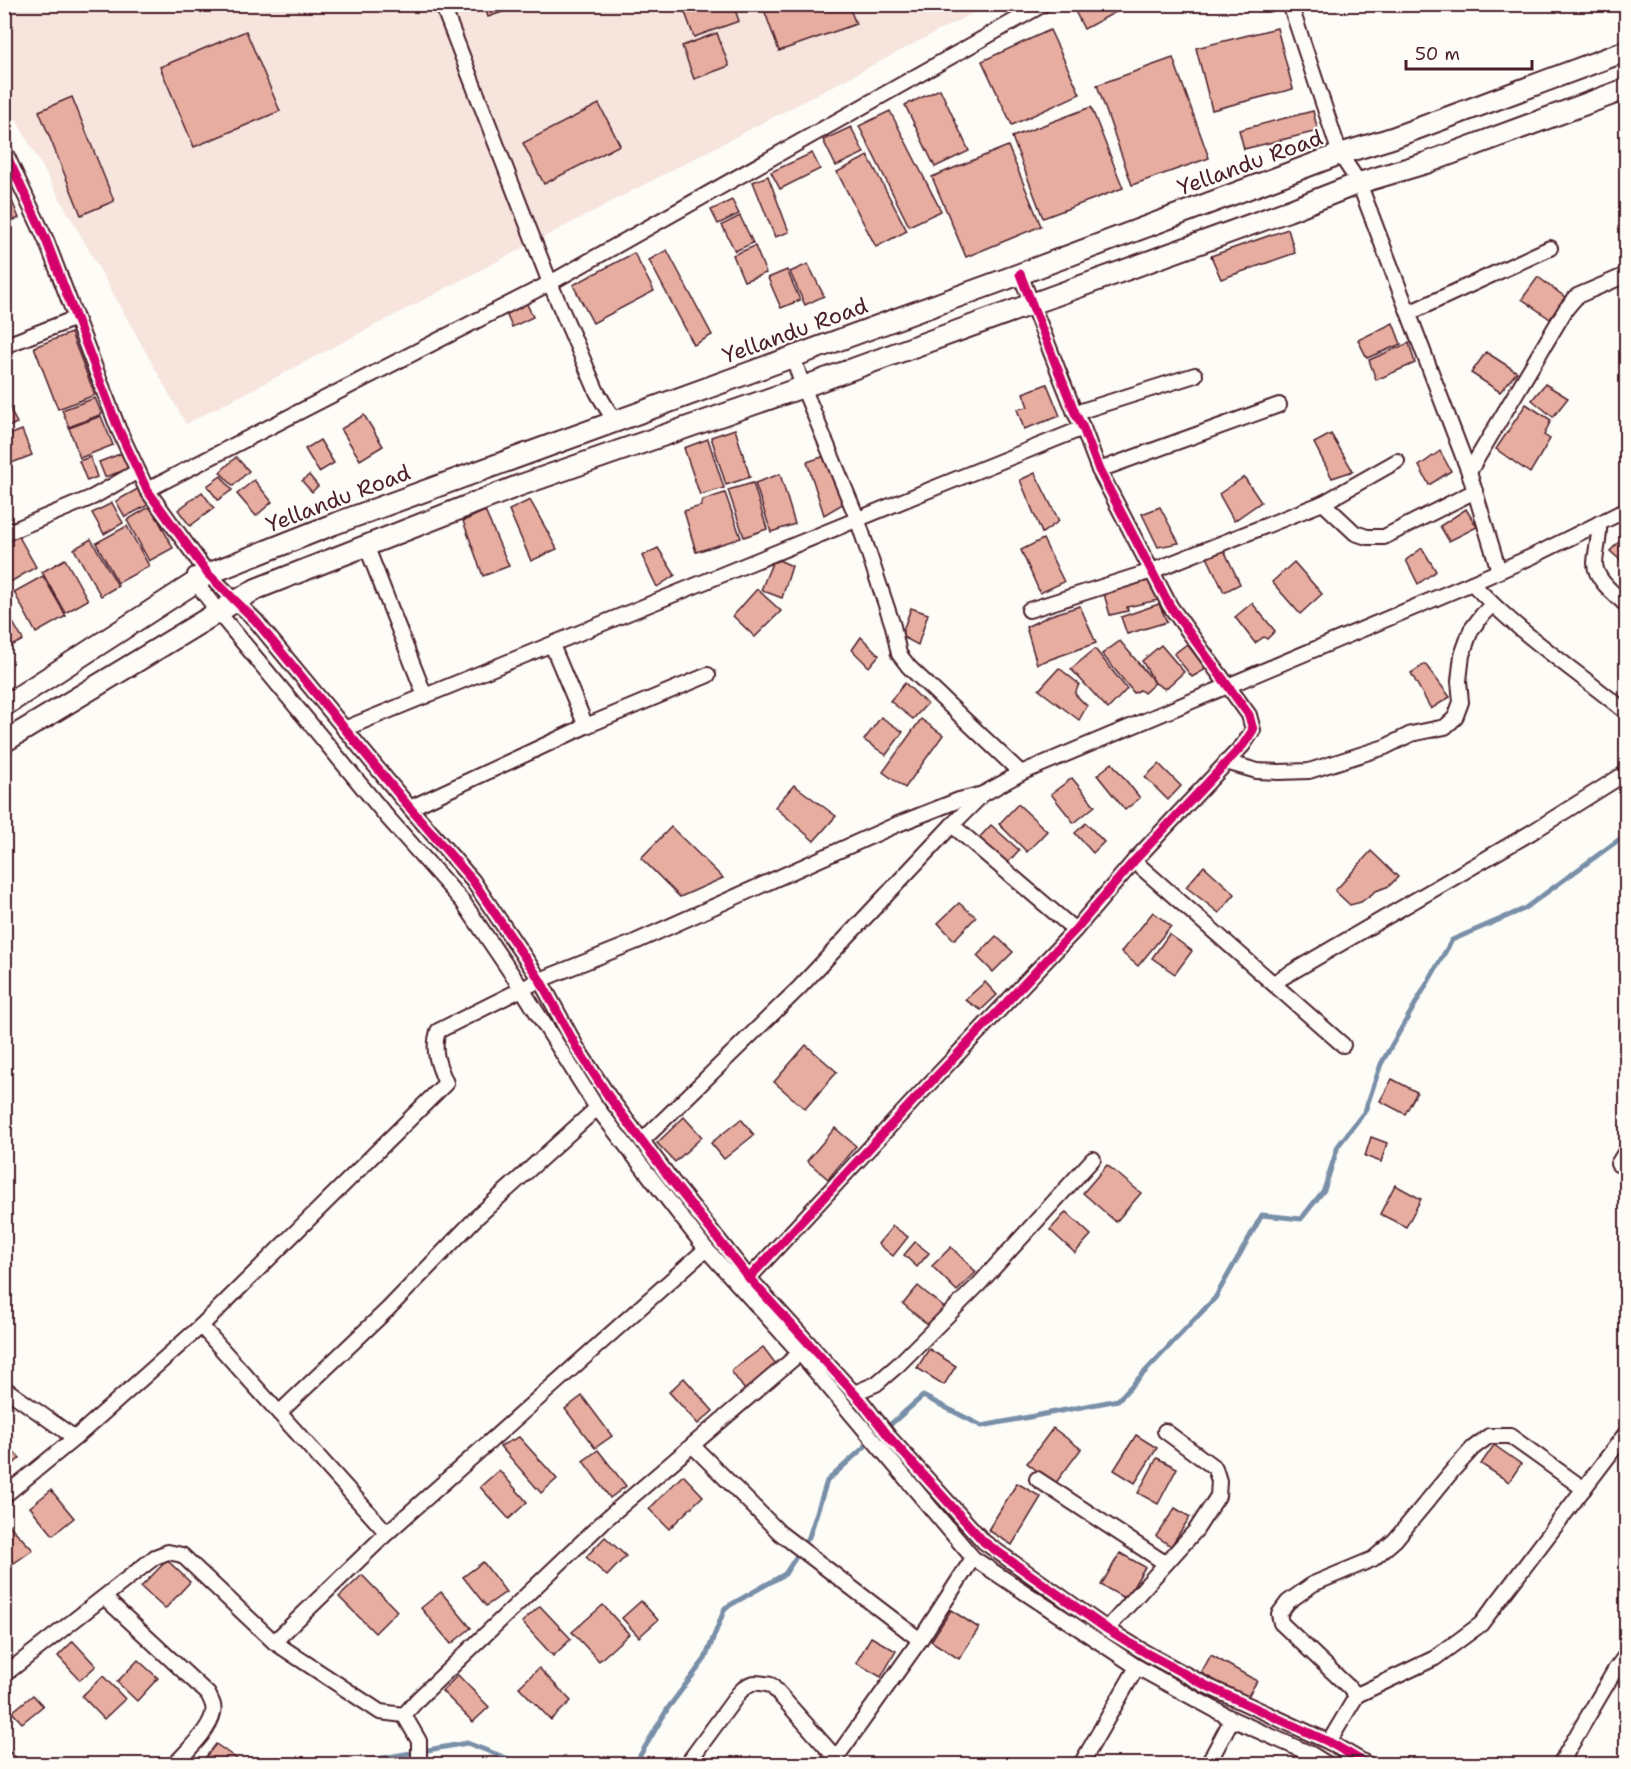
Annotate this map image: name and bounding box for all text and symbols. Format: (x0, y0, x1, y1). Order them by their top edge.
scale bar (1406, 33, 1532, 71)
text: 50 m (1415, 42, 1460, 66)
street label: Yellandu Road (1174, 123, 1327, 202)
street label: Yellandu Road (719, 291, 872, 370)
street label: Yellandu Road (262, 458, 415, 539)

